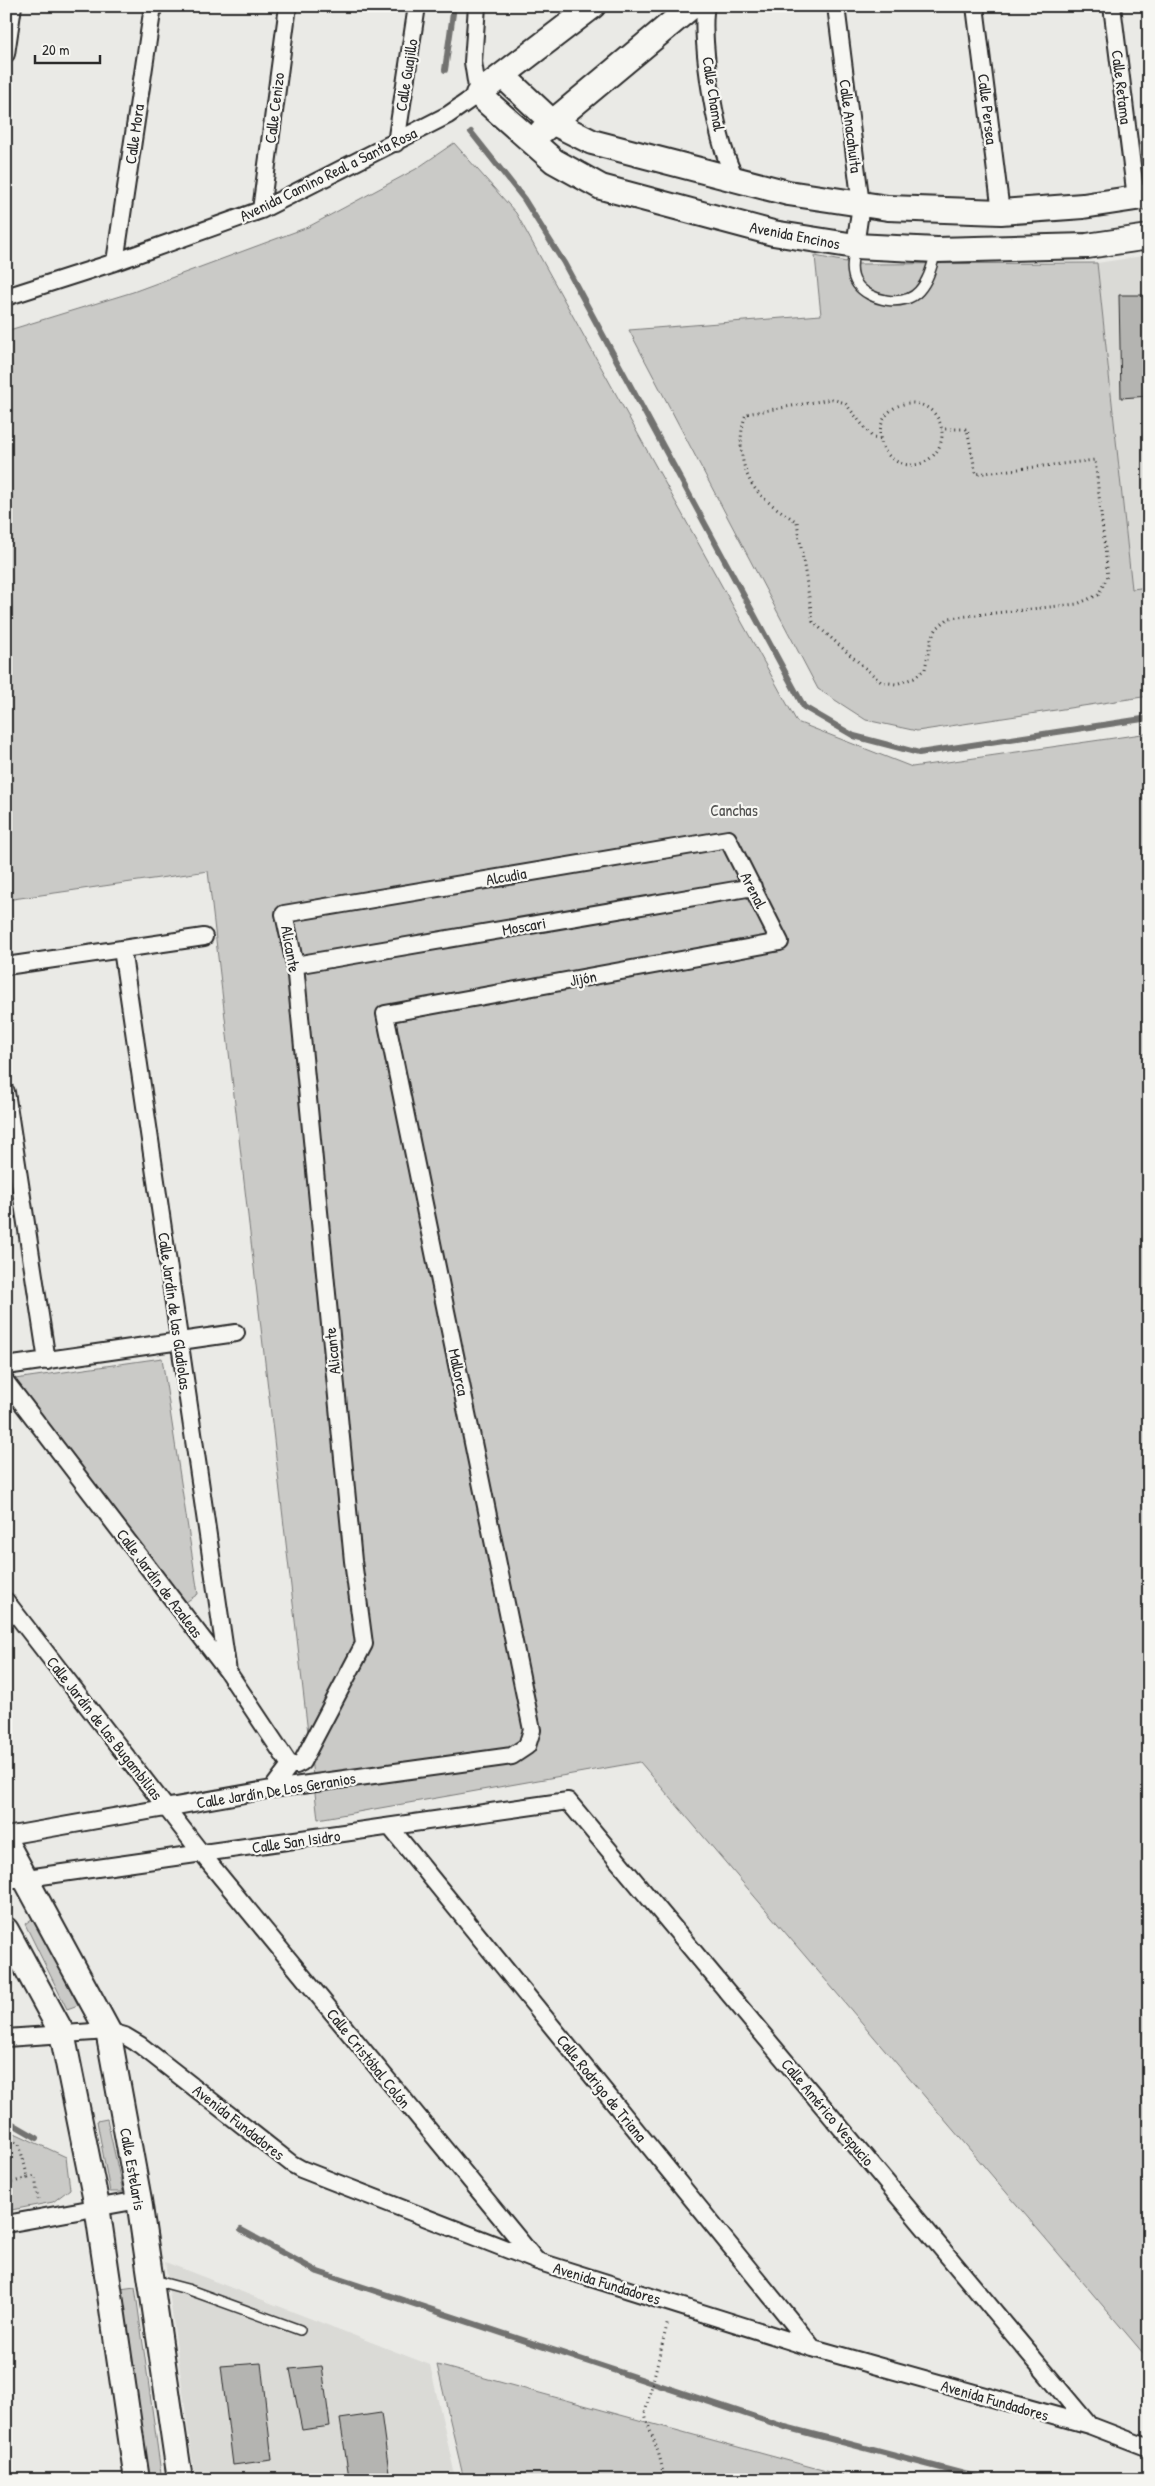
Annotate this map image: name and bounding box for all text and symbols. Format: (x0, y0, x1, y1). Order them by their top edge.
scale bar (35, 32, 100, 64)
street label: Calle Guajillo (389, 37, 423, 113)
text: 20 m (42, 39, 69, 60)
street label: Calle Retama (1107, 49, 1137, 125)
street label: Calle Chamal (697, 55, 731, 134)
street label: Calle Cenizo (259, 71, 289, 145)
street label: Calle Persea (973, 72, 1003, 146)
street label: Calle Anacahuita (834, 78, 868, 174)
street label: Calle Mora (119, 103, 149, 165)
street label: Avenida Camino Real a Santa Rosa (236, 121, 420, 227)
street label: Avenida Encinos (748, 215, 842, 255)
park label: Canchas (710, 799, 758, 821)
street label: Alcudia (484, 862, 528, 890)
street label: Arenal (736, 868, 773, 913)
street label: Moscari (500, 911, 548, 941)
street label: Alicante (276, 924, 306, 975)
street label: Jijón (568, 965, 598, 991)
street label: Calle Jardín de las Gladiolas (153, 1231, 197, 1391)
street label: Alicante (319, 1326, 345, 1376)
street label: Mallorca (443, 1346, 475, 1398)
street label: Calle Jardín de Azaleas (112, 1524, 208, 1642)
street label: Calle Jardín de las Bugambilias (42, 1652, 168, 1804)
street label: Calle Jardín De Los Geranios (195, 1767, 357, 1813)
street label: Calle San Isidro (250, 1824, 342, 1858)
street label: Calle Cristóbal Colón (322, 2003, 416, 2113)
street label: Calle Rodrigo de Triana (552, 2030, 652, 2146)
street label: Calle Américo Vespucio (776, 2054, 880, 2171)
street label: Avenida Fundadores (188, 2079, 290, 2165)
street label: Calle Estelaris (115, 2126, 151, 2212)
street label: Avenida Fundadores (551, 2256, 663, 2310)
street label: Avenida Fundadores (939, 2374, 1051, 2426)

